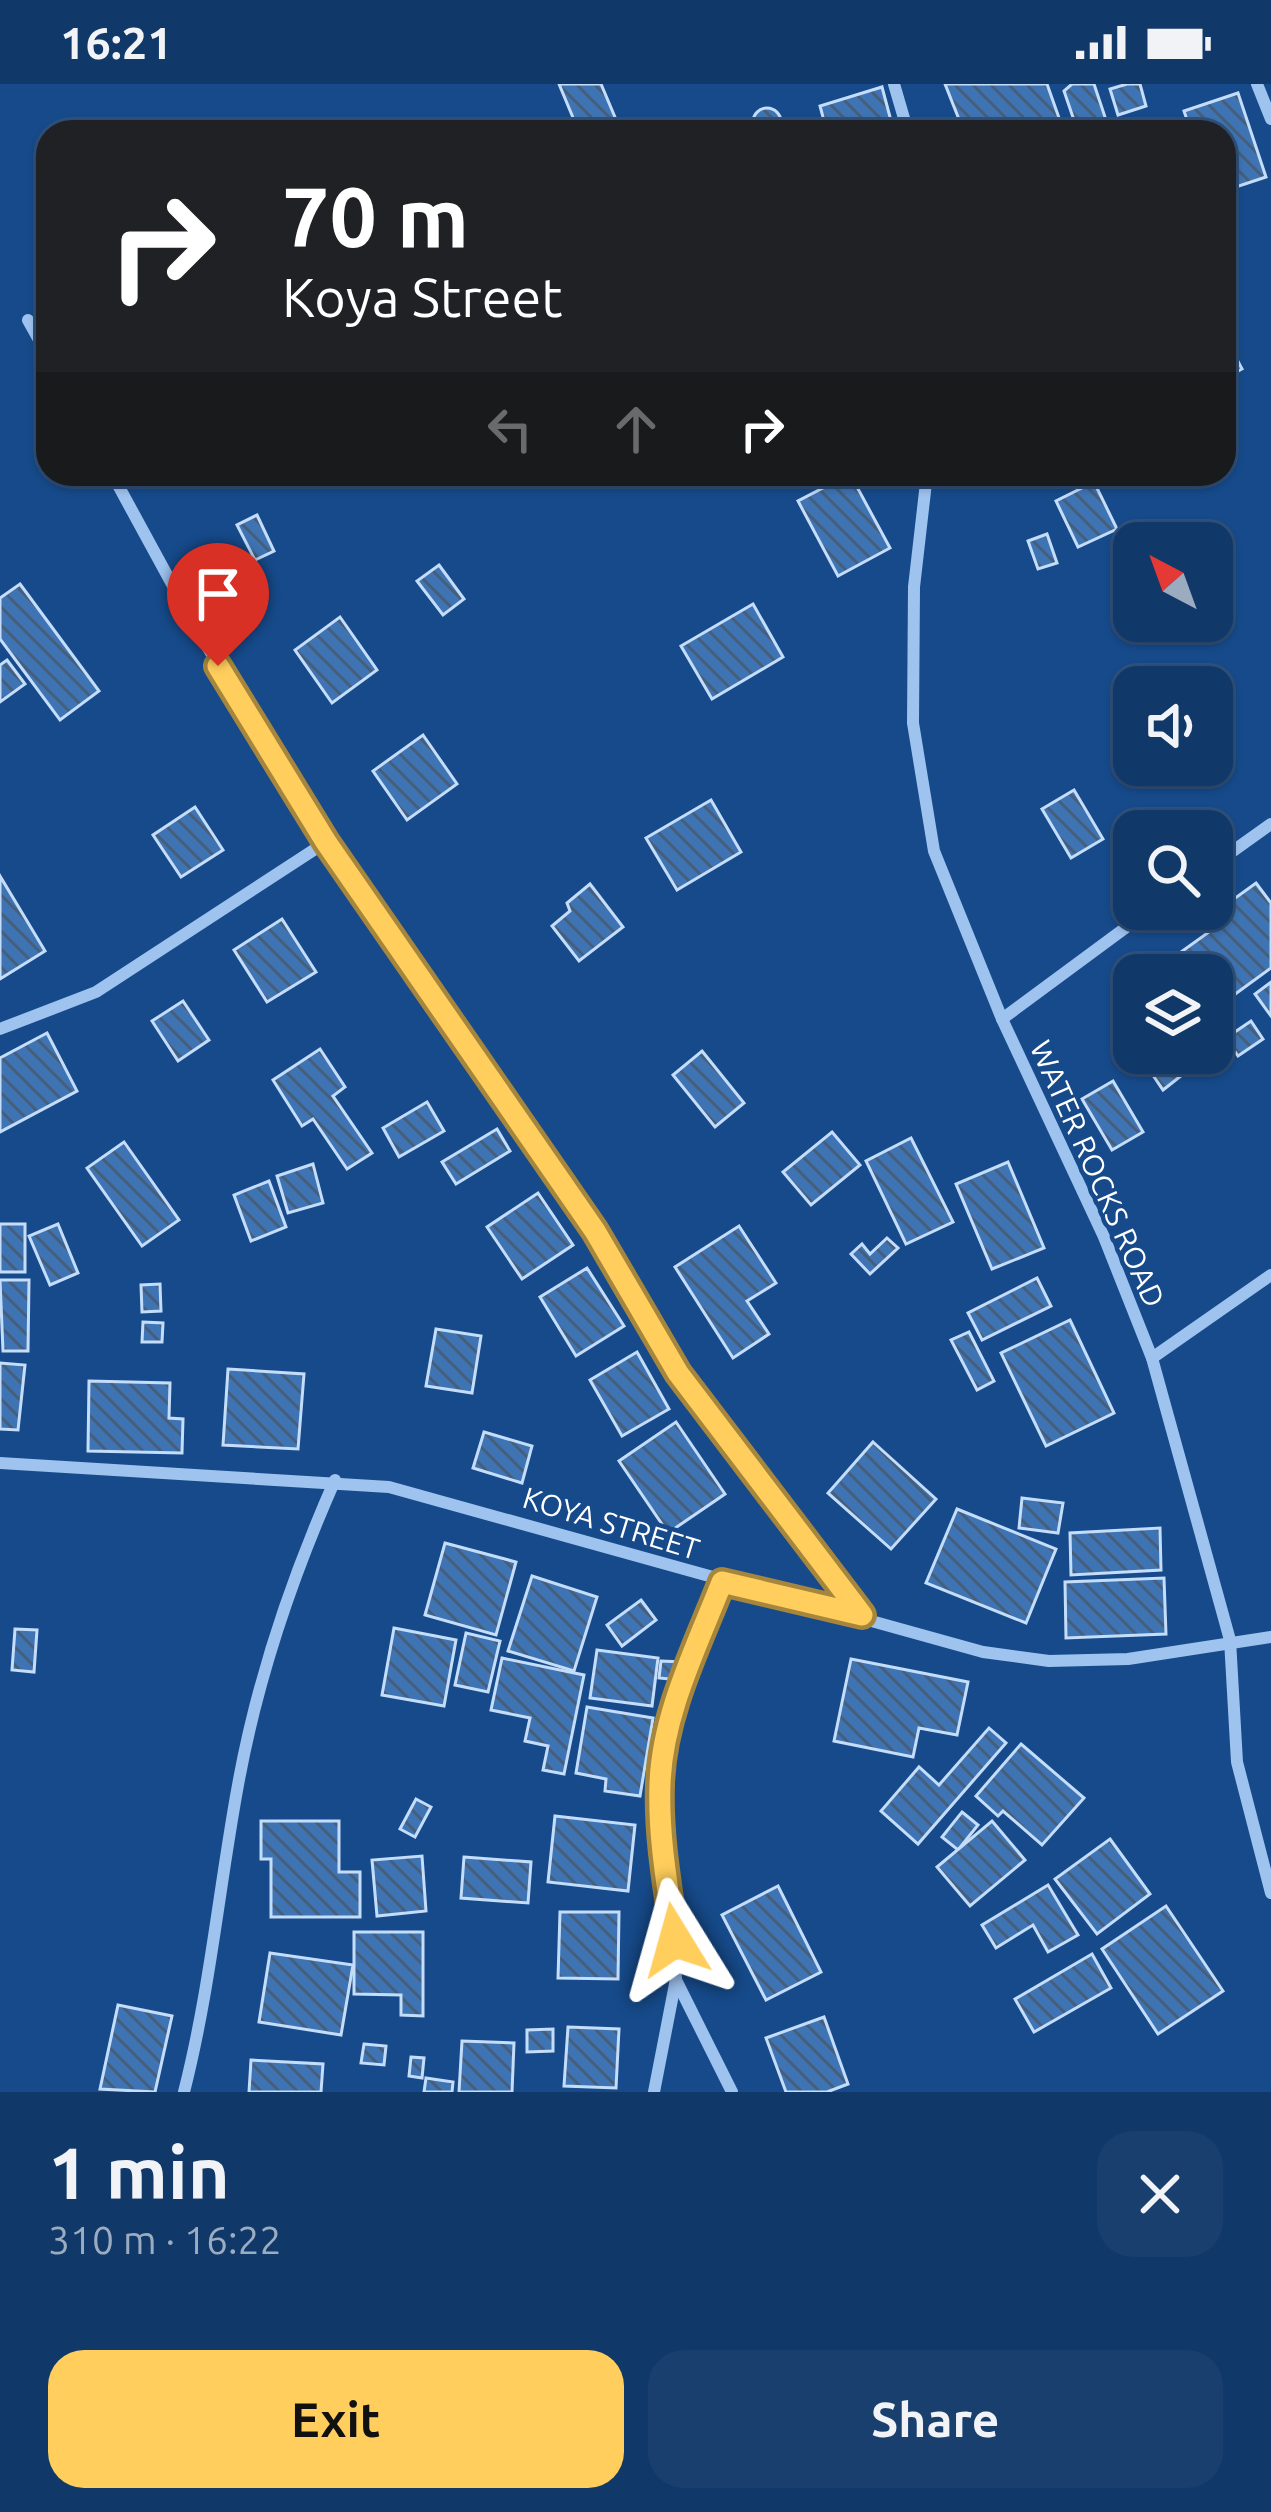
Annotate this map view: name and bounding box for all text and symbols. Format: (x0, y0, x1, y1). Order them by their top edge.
text: 16:21 (60, 17, 173, 68)
icon: right (84, 168, 240, 324)
text: 70 m (282, 169, 469, 263)
text: Koya Street (282, 267, 563, 327)
icon: left (477, 396, 543, 462)
icon: ahead (603, 396, 669, 462)
icon: right (729, 396, 795, 462)
north arrow (1113, 522, 1233, 642)
map controls (1113, 522, 1233, 1074)
pin (167, 543, 269, 666)
icon: arrive (185, 561, 251, 627)
button: sound (1113, 666, 1233, 786)
button: search (1113, 810, 1233, 930)
button: layers (1113, 954, 1233, 1074)
street label: WATER ROCKS ROAD (1024, 1035, 1172, 1312)
street label: KOYA STREET (519, 1480, 704, 1566)
position arrow (612, 1877, 738, 2003)
button: close (1097, 2131, 1223, 2257)
text: 1 min (48, 2132, 230, 2213)
text: 310 m · 16:22 (48, 2218, 282, 2261)
button: Exit (48, 2350, 624, 2488)
button: Share (648, 2350, 1223, 2488)

